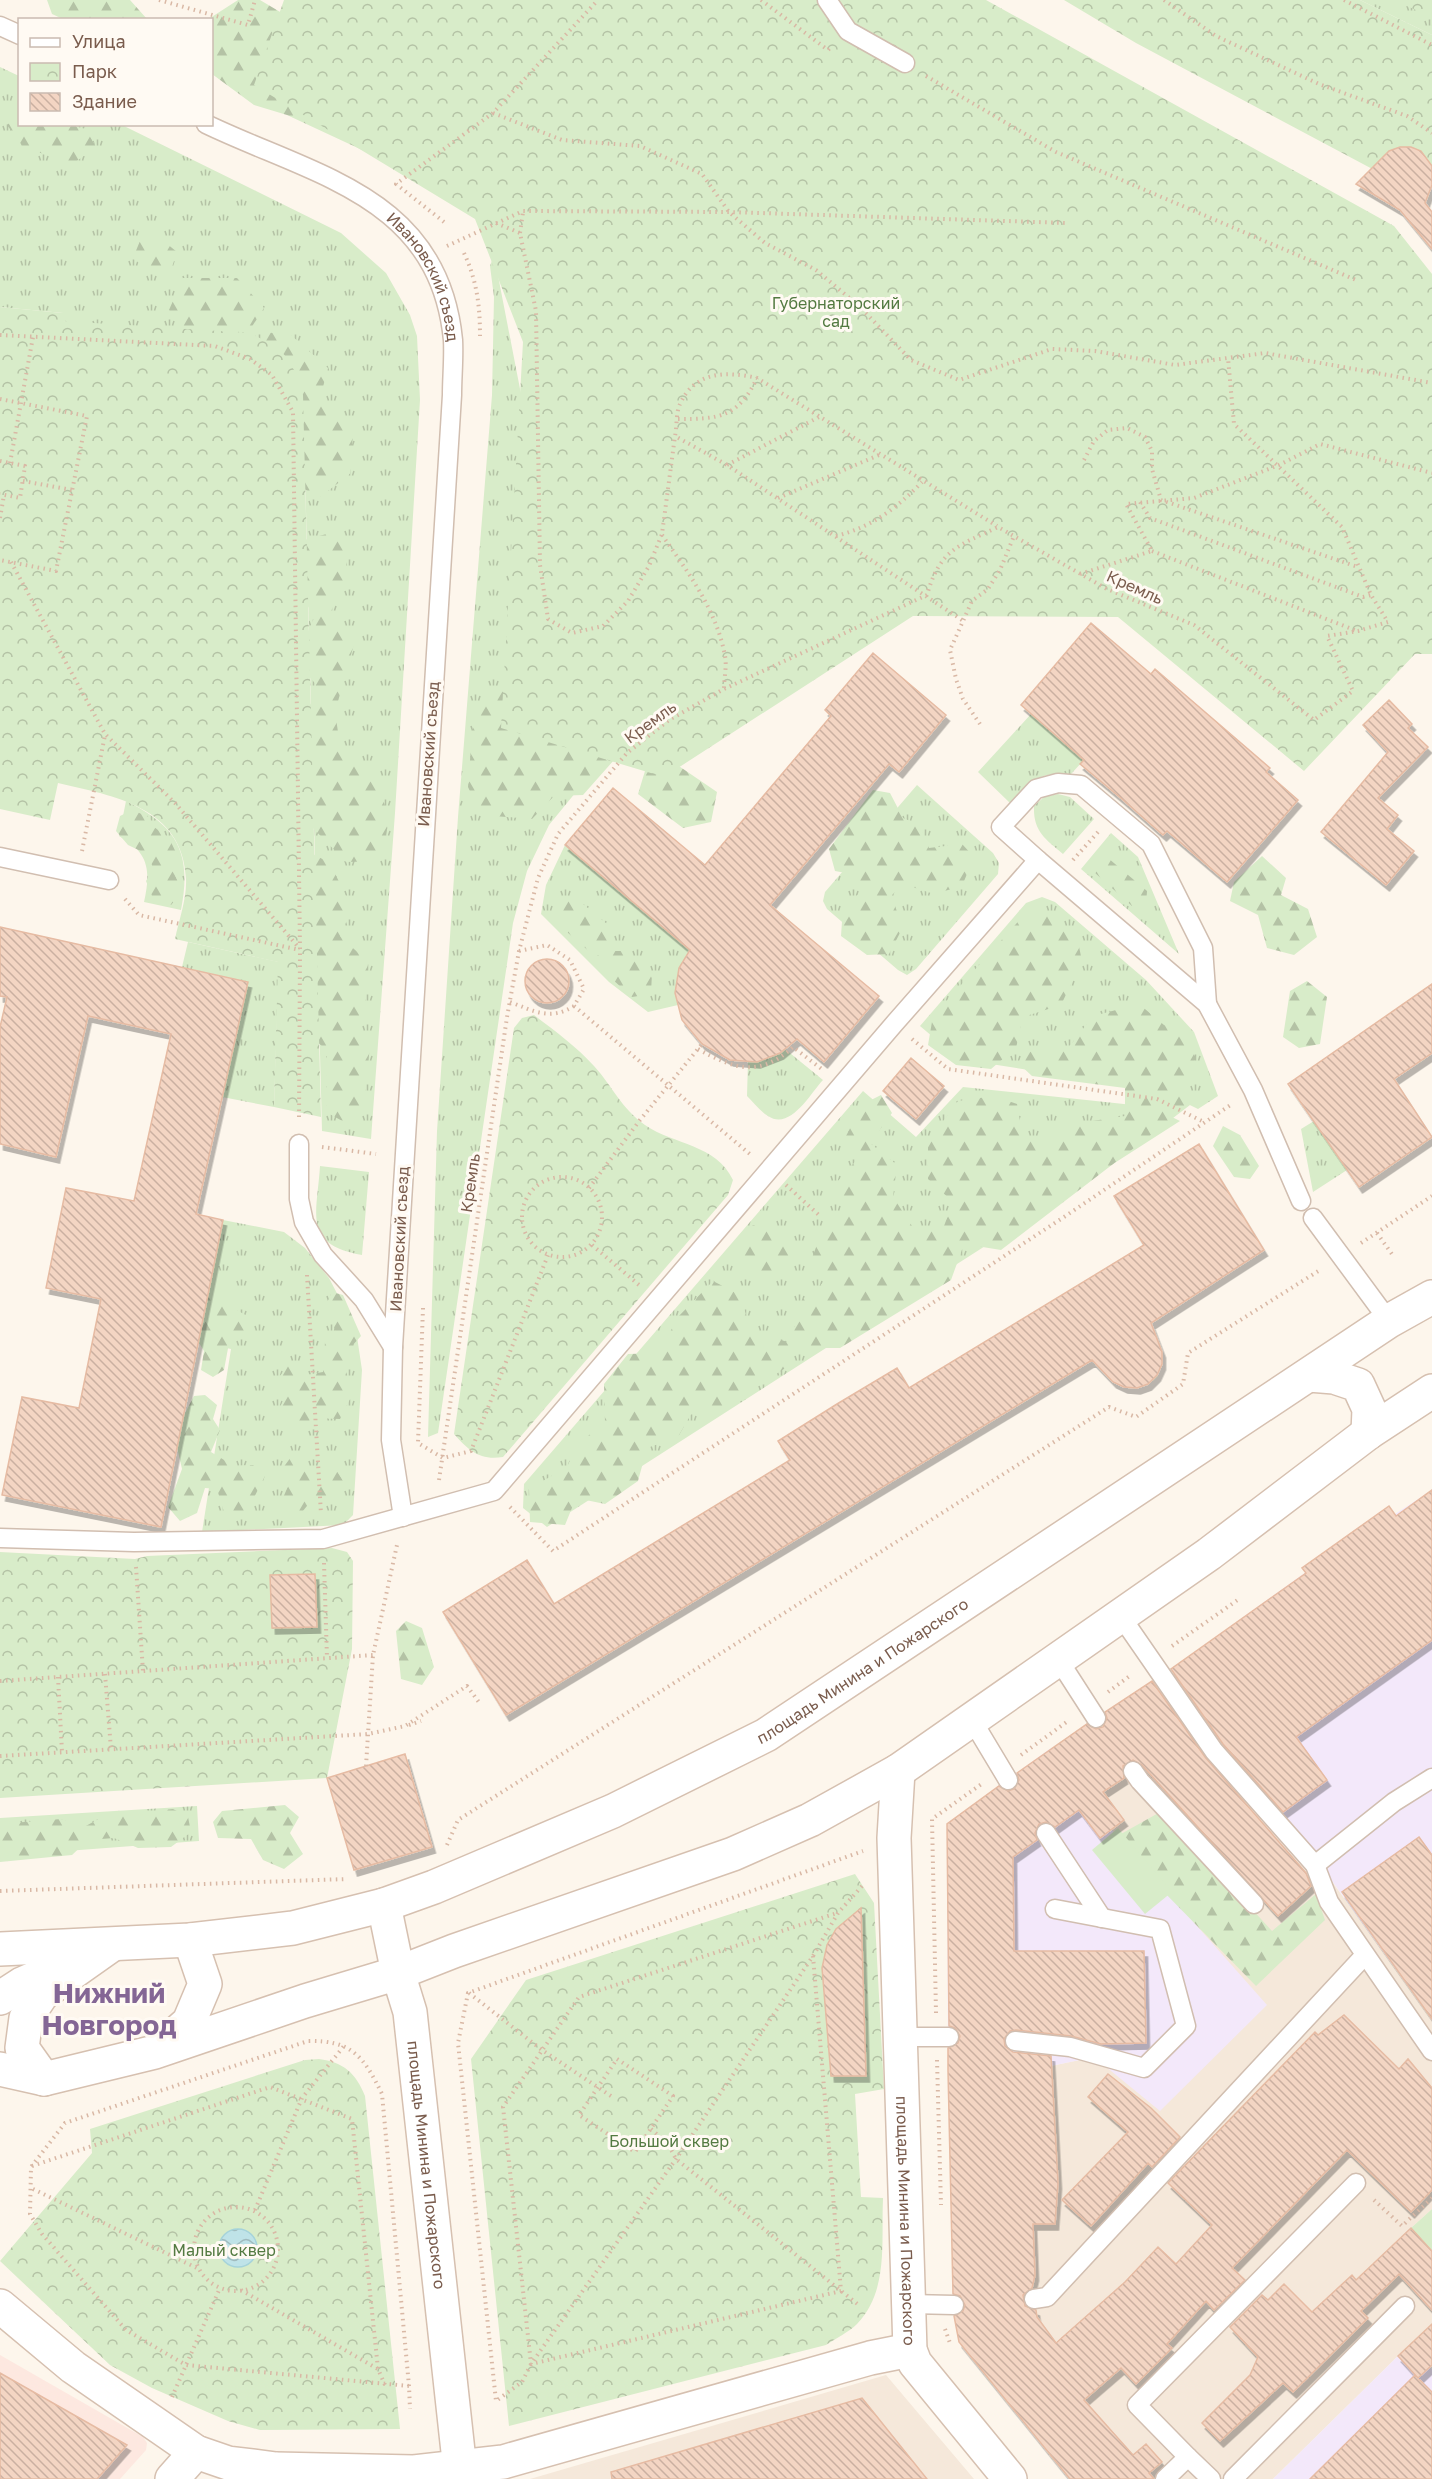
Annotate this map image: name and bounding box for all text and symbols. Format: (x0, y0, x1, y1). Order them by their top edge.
legend (18, 18, 213, 126)
text: Улица (72, 30, 126, 52)
text: Парк (72, 60, 117, 82)
text: Здание (72, 90, 137, 112)
street label: Ивановский съезд (383, 207, 463, 343)
park label: Губернаторский сад (772, 293, 900, 331)
street label: Кремль (1104, 566, 1166, 608)
street label: Ивановский съезд (413, 680, 443, 827)
street label: Кремль (620, 696, 680, 748)
street label: Кремль (456, 1152, 484, 1214)
street label: Ивановский съезд (385, 1165, 413, 1312)
street label: площадь Минина и Пожарского (753, 1593, 972, 1748)
district label: Нижний Новгород (41, 1976, 177, 2041)
street label: площадь Минина и Пожарского (403, 2040, 450, 2290)
street label: площадь Минина и Пожарского (892, 2095, 920, 2346)
park label: Большой сквер (609, 2131, 729, 2151)
park label: Малый сквер (172, 2240, 276, 2260)

